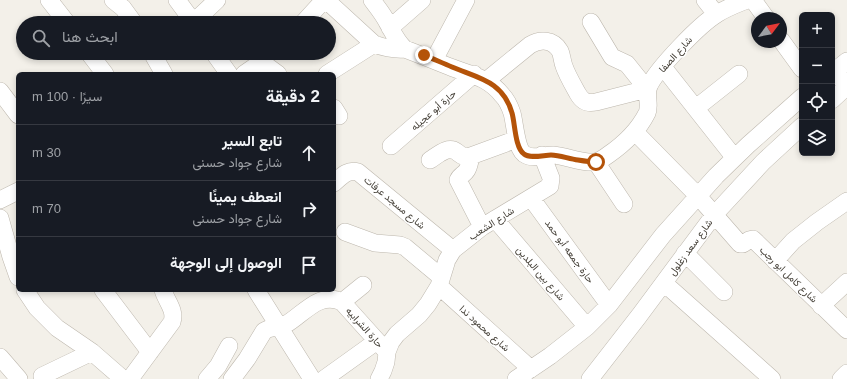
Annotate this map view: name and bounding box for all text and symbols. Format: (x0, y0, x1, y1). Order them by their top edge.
north arrow (751, 12, 787, 48)
map controls (799, 12, 835, 156)
button: + (799, 12, 835, 48)
search box (16, 16, 336, 60)
icon: search (30, 27, 52, 49)
text: ابحث هنا (62, 28, 118, 45)
street label: شارع الصفا (656, 34, 695, 75)
route end (415, 46, 433, 64)
button: − (799, 48, 835, 84)
button: locate (799, 84, 835, 120)
text: 2 دقيقة (266, 87, 320, 106)
street label: حارة أبو عجيله (409, 88, 459, 134)
text: سيرًا · 100 m (32, 89, 102, 104)
button: layers (799, 120, 835, 156)
text: تابع السير (222, 132, 282, 149)
icon: ahead (298, 142, 320, 164)
text: 30 m (32, 145, 61, 160)
route start (587, 153, 605, 171)
text: شارع جواد حسنى (192, 155, 282, 170)
street label: شارع مسجد عرفات (361, 174, 427, 232)
text: انعطف يمينًا (209, 188, 282, 205)
icon: right (298, 198, 320, 220)
text: 70 m (32, 201, 61, 216)
street label: شارع الشعب (467, 205, 517, 243)
text: شارع جواد حسنى (192, 211, 282, 226)
street label: حارة جمعه أبو حمد (542, 217, 596, 286)
street label: شارع سعد زغلول (666, 217, 715, 278)
street label: شارع بين البلدين (514, 244, 567, 303)
street label: شارع كامل ابو رجب (757, 244, 820, 305)
text: الوصول إلى الوجهة (170, 254, 282, 271)
icon: arrive (298, 254, 320, 276)
street label: شارع محمود ندا (457, 303, 512, 354)
street label: حارة الشرابيه (343, 305, 386, 351)

